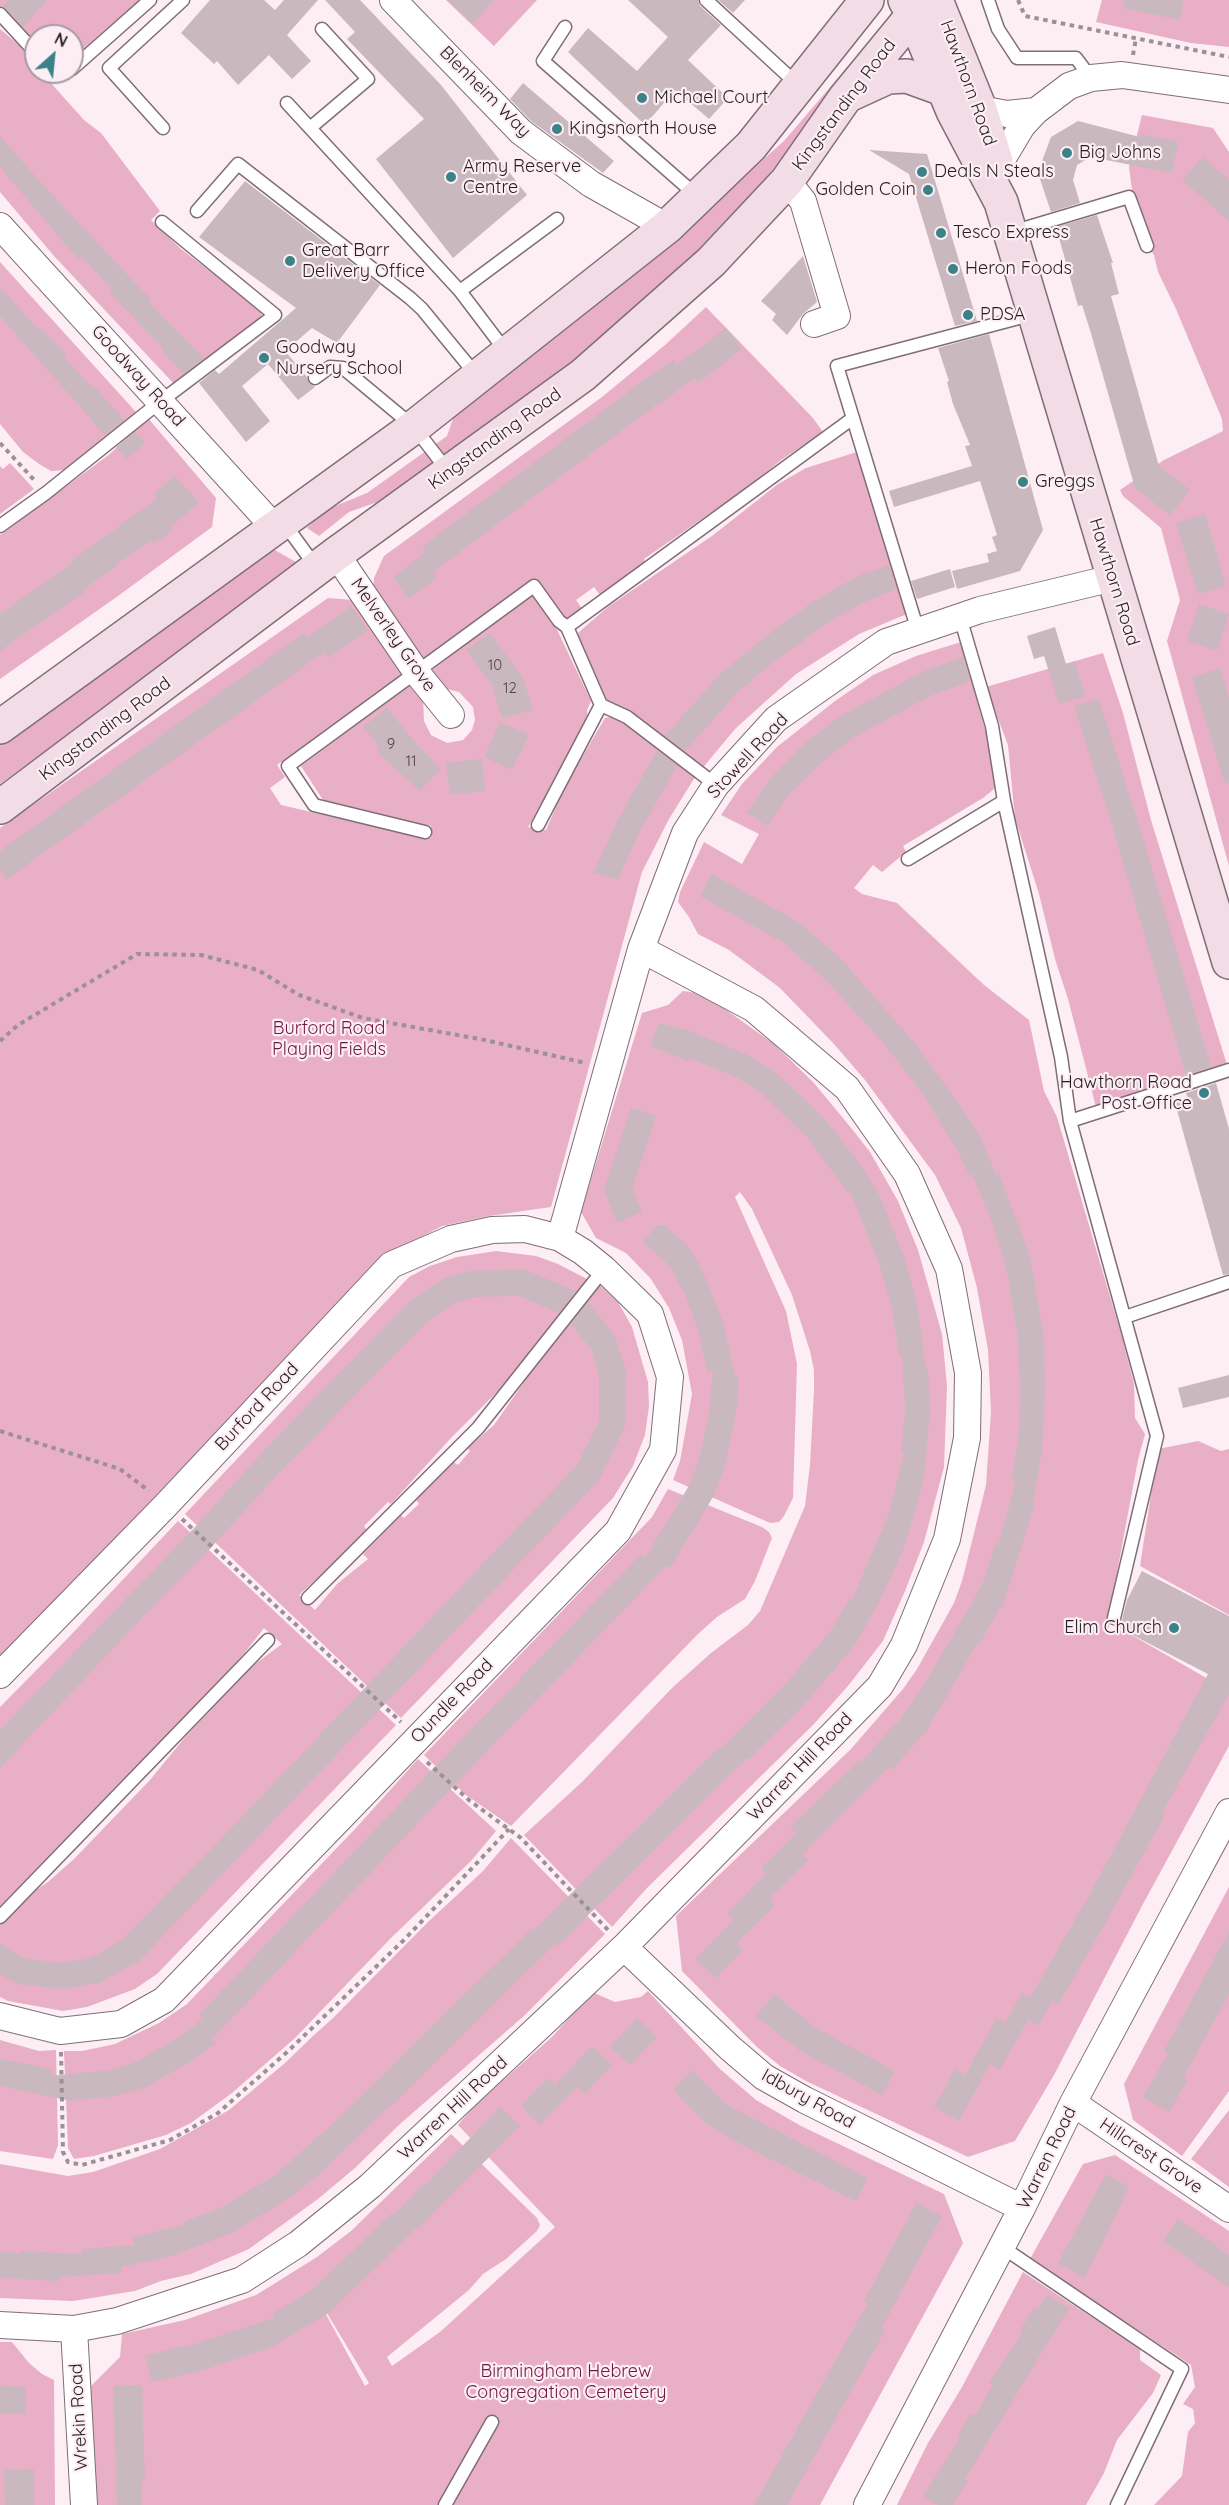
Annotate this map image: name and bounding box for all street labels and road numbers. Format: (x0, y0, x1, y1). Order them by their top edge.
street label: Hawthorn Road (935, 17, 1001, 149)
street label: Kingstanding Road (787, 35, 901, 175)
street label: Blenheim Way (435, 42, 535, 142)
street label: Goodway Road (87, 321, 189, 431)
street label: Kingstanding Road (424, 383, 566, 495)
street label: Hawthorn Road (1084, 516, 1144, 648)
street label: Melverley Grove (346, 574, 440, 696)
street label: Kingstanding Road (35, 672, 175, 786)
street label: Stowell Road (703, 709, 793, 803)
street label: Burford Road (211, 1358, 303, 1456)
street label: Oundle Road (406, 1654, 498, 1748)
street label: Warren Hill Road (743, 1709, 857, 1825)
street label: Warren Hill Road (394, 2052, 512, 2164)
street label: Idbury Road (758, 2065, 858, 2133)
street label: Warren Road (1013, 2103, 1081, 2213)
street label: Hillcrest Grove (1095, 2114, 1207, 2198)
street label: Wrekin Road (65, 2363, 93, 2471)

